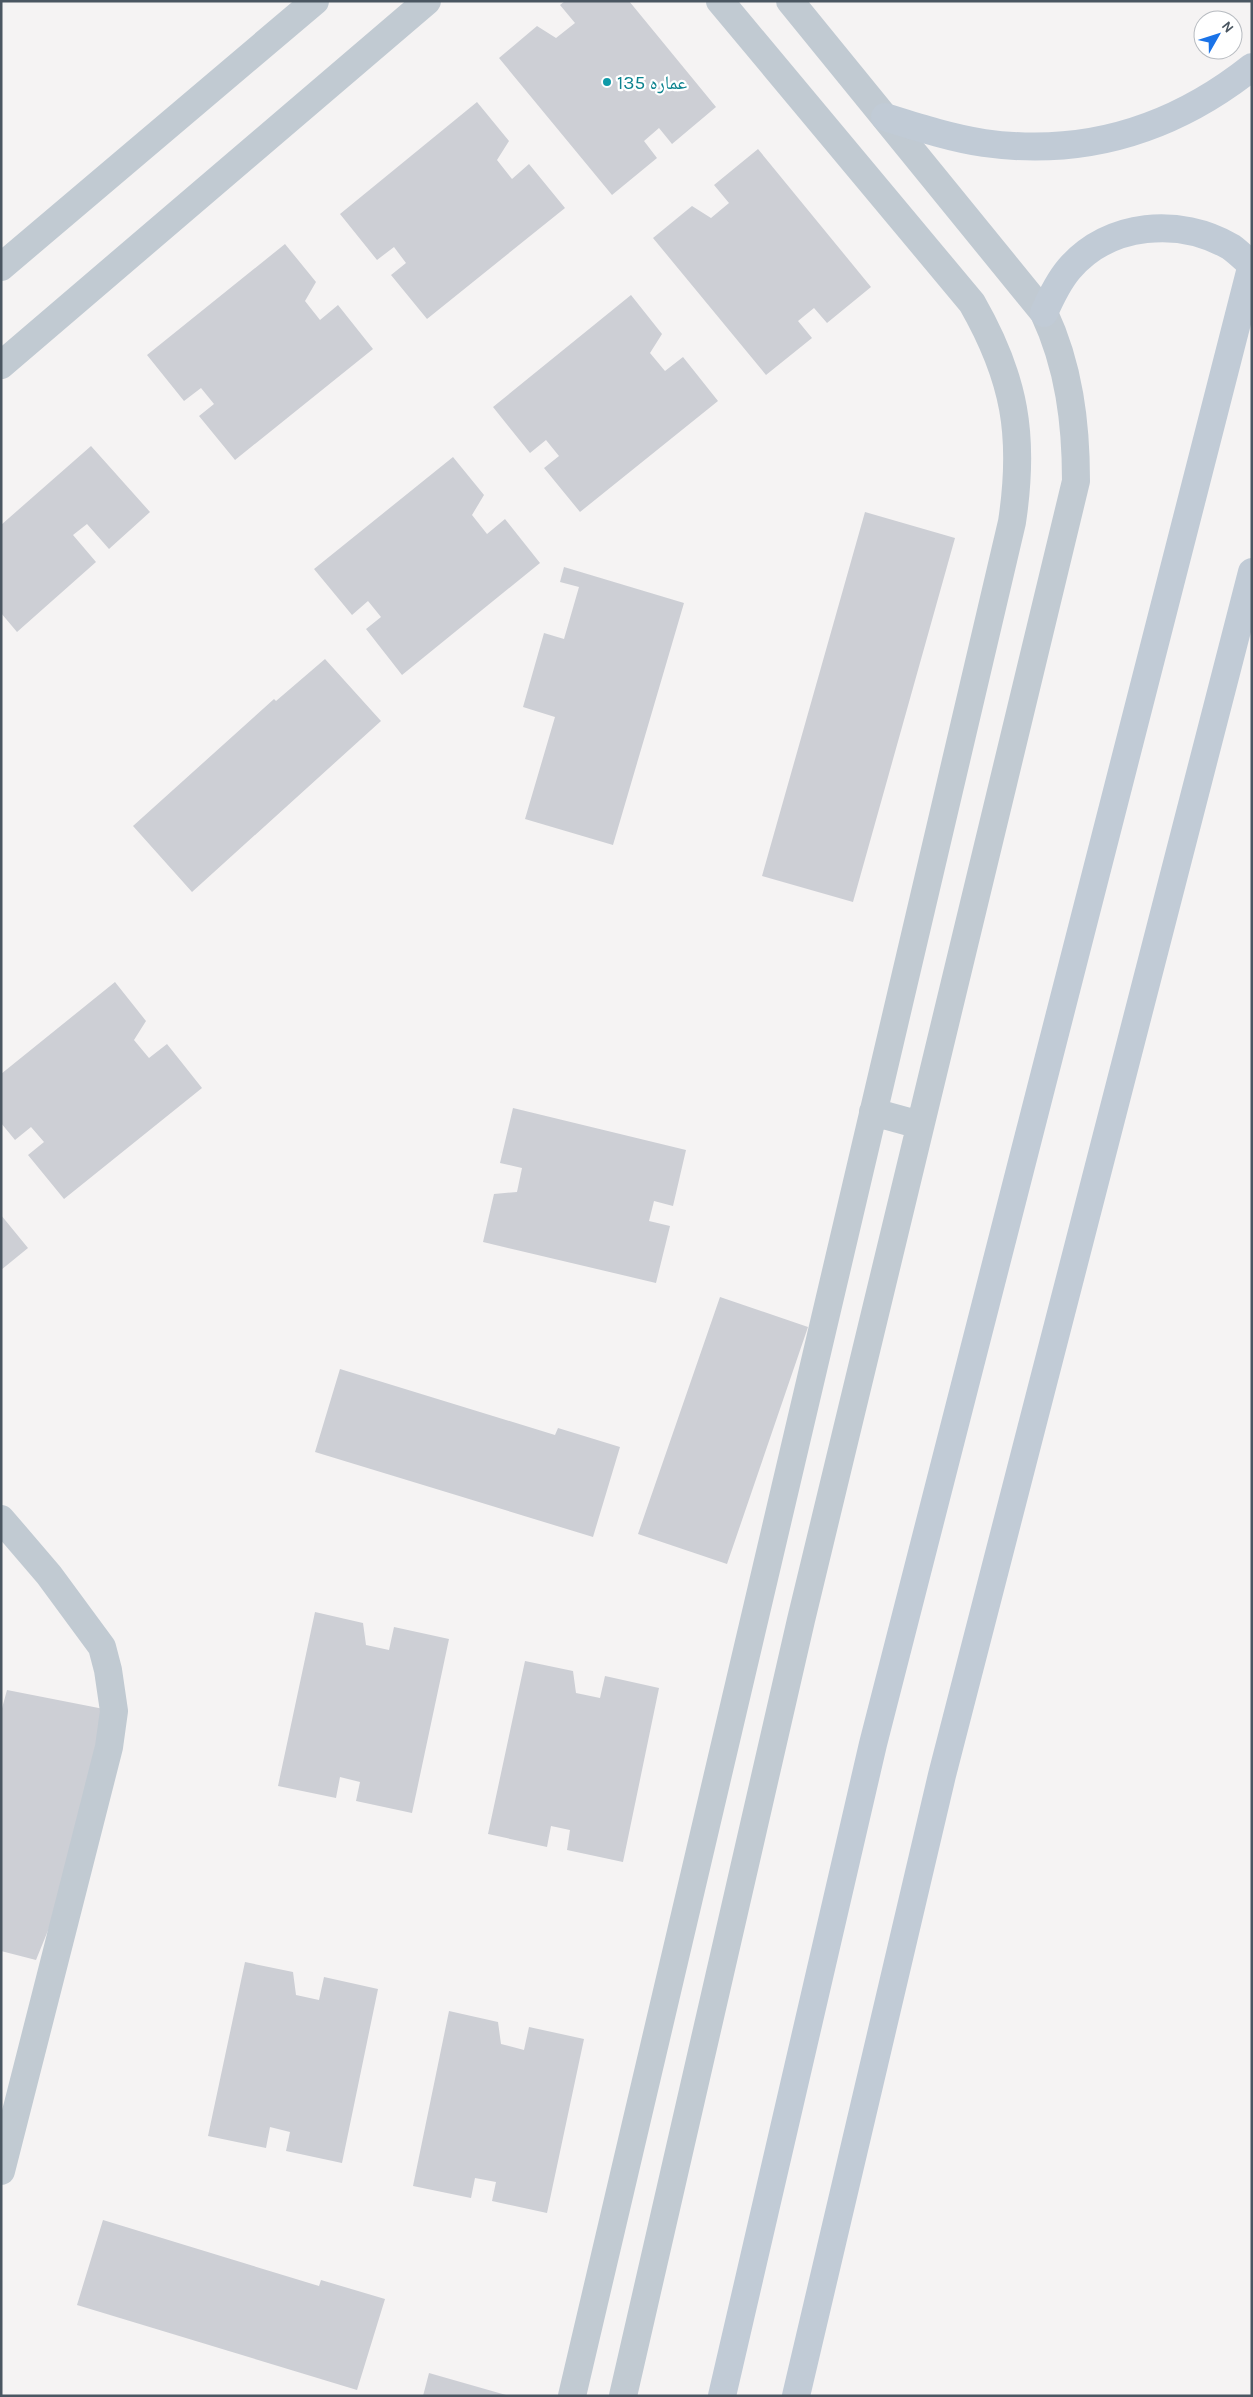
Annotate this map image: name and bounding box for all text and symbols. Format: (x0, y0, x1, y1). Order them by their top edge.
north arrow (1193, 10, 1243, 60)
text: N (1218, 18, 1237, 36)
place label: عماره 135 (617, 72, 687, 94)
marker: عماره 135 (601, 76, 613, 88)

